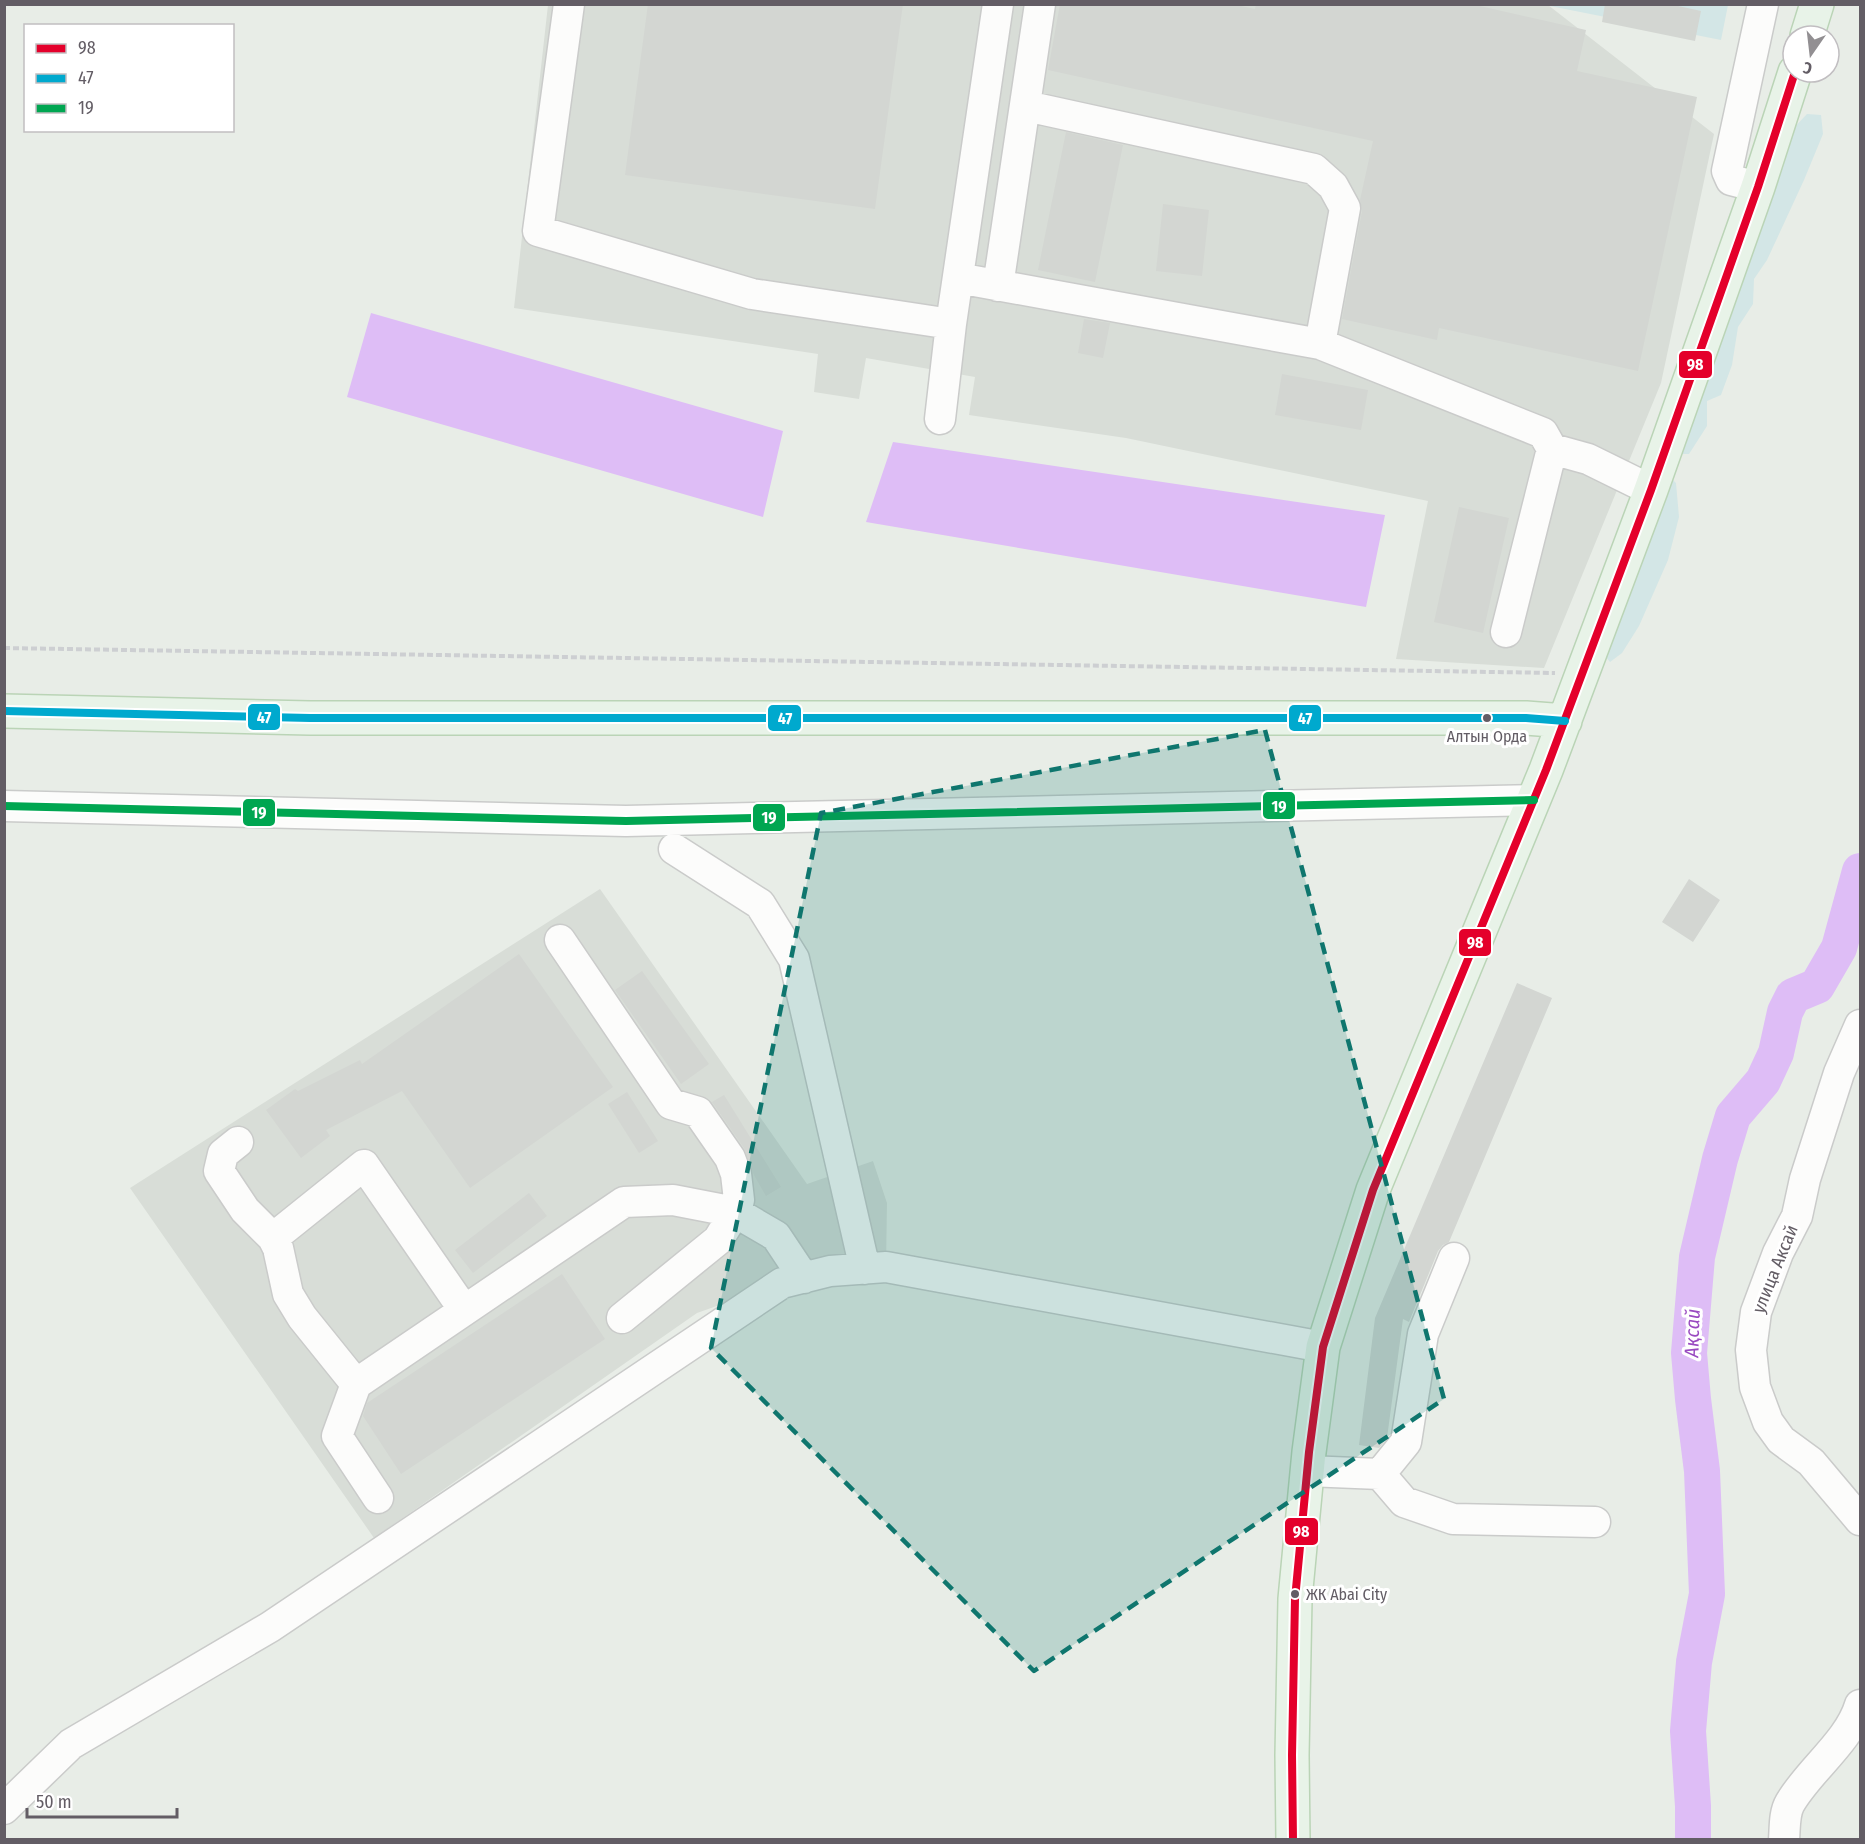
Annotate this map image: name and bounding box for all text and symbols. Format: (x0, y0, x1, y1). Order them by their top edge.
legend (24, 24, 234, 132)
north arrow (1781, 24, 1841, 84)
text: 98 (78, 37, 96, 59)
text: С (1801, 58, 1814, 78)
text: 47 (78, 67, 94, 89)
text: 19 (78, 97, 94, 119)
line badge: 98 (1678, 350, 1713, 379)
text: 98 (1687, 355, 1704, 374)
line badge: 47 (247, 703, 281, 731)
line badge: 47 (767, 704, 802, 732)
line badge: 47 (1288, 704, 1322, 732)
text: 47 (257, 708, 272, 727)
text: 47 (778, 709, 793, 728)
text: 47 (1298, 709, 1313, 728)
marker: Алтын Орда (1481, 712, 1493, 724)
place label: Алтын Орда (1447, 727, 1527, 746)
line badge: 19 (1262, 791, 1296, 820)
text: 19 (1271, 797, 1287, 816)
line badge: 19 (242, 798, 276, 827)
text: 19 (251, 803, 267, 822)
line badge: 19 (752, 803, 786, 832)
text: 19 (761, 808, 777, 827)
line badge: 98 (1458, 928, 1492, 957)
text: 98 (1467, 933, 1484, 952)
street label: улица Аксай (1747, 1222, 1803, 1316)
water label: Ақсай (1679, 1308, 1705, 1359)
line badge: 98 (1284, 1517, 1319, 1546)
text: 98 (1293, 1522, 1310, 1541)
place label: ЖК Abai City (1306, 1585, 1388, 1604)
marker: ЖК Abai City (1289, 1588, 1301, 1600)
scale bar (27, 1781, 177, 1819)
text: 50 m (36, 1791, 72, 1813)

